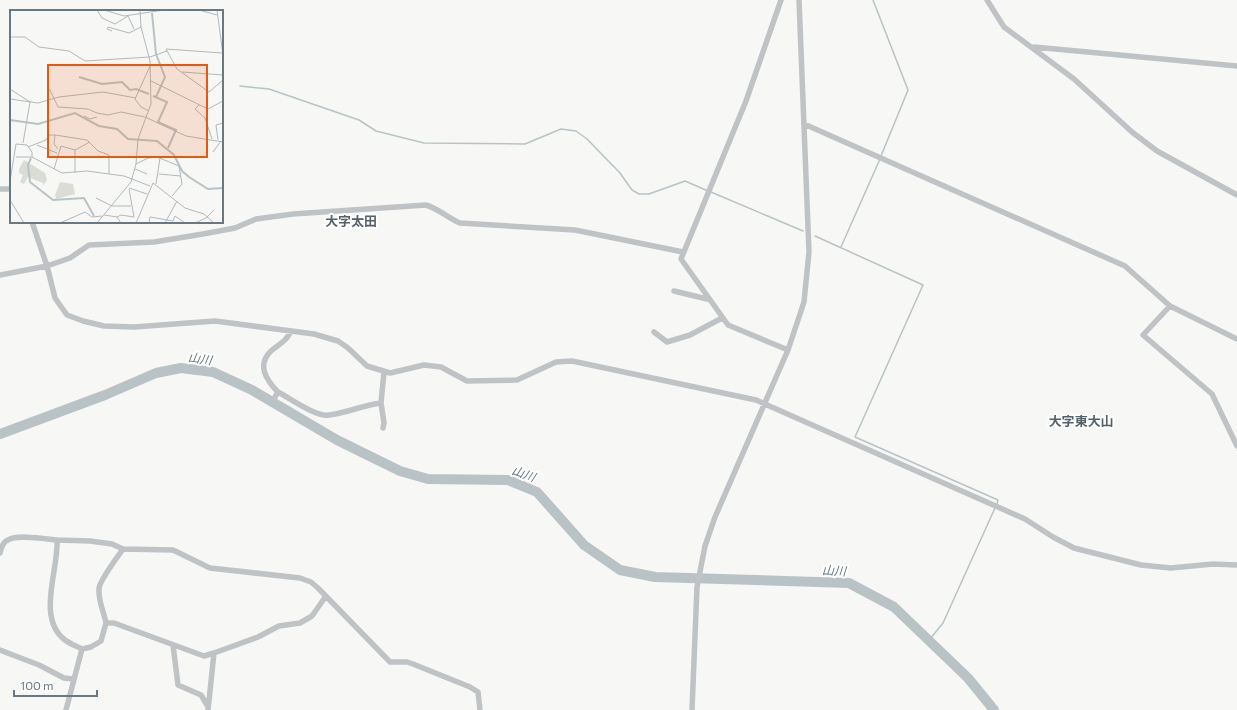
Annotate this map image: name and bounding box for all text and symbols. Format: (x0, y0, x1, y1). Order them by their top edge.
inset map (10, 10, 223, 223)
district label: 大字太田 (325, 213, 377, 229)
water label: 山川 (187, 349, 215, 367)
district label: 大字東大山 (1048, 413, 1114, 429)
water label: 山川 (510, 462, 540, 484)
water label: 山川 (822, 562, 848, 578)
scale bar (14, 672, 97, 698)
text: 100 m (20, 678, 54, 692)

